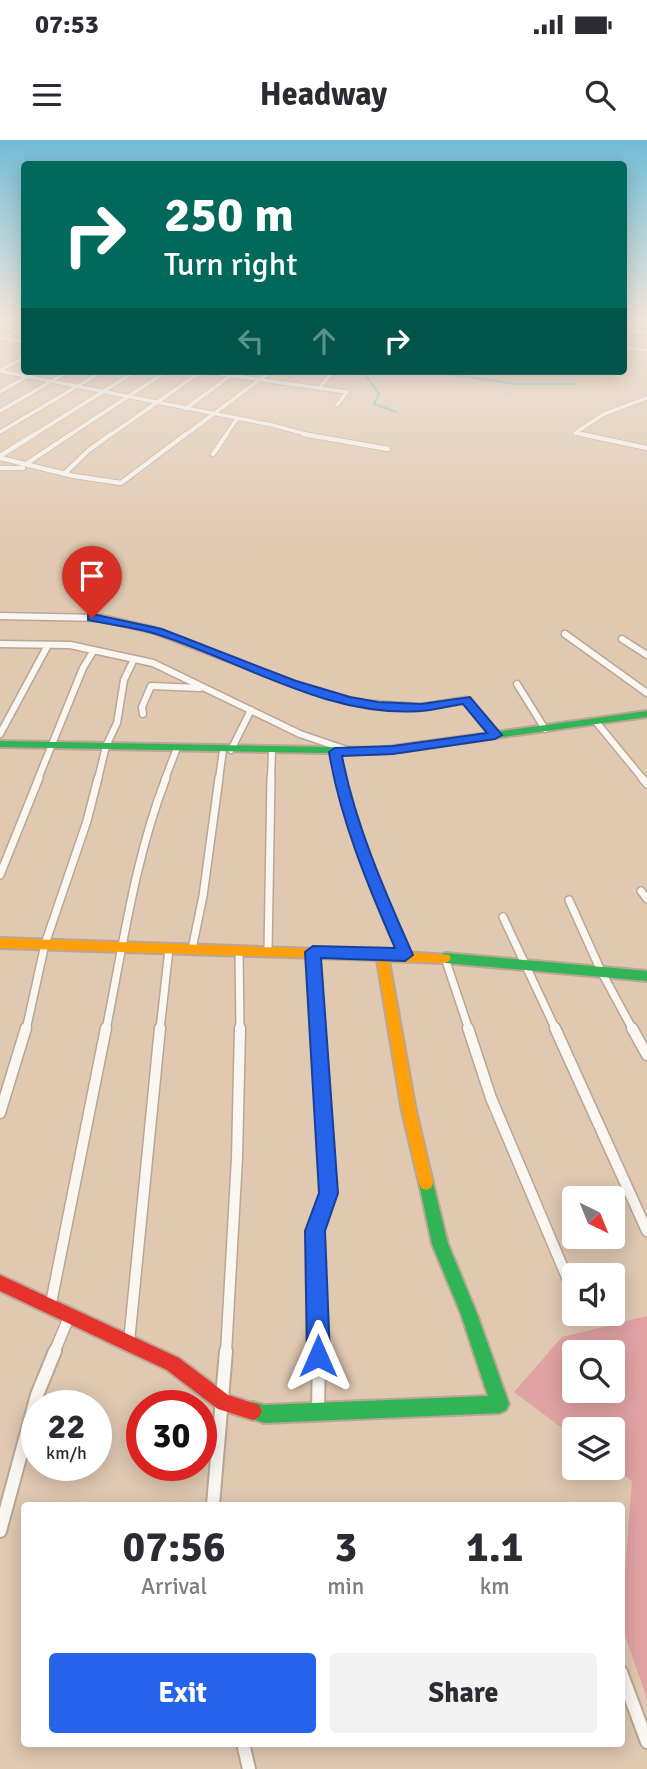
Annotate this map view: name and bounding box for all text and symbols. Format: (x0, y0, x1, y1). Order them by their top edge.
text: 07:53 (35, 9, 99, 41)
text: Headway (260, 75, 387, 114)
icon: menu (28, 76, 66, 114)
icon: search (581, 76, 619, 114)
text: 250 m (164, 185, 294, 245)
icon: right (49, 189, 140, 280)
text: Turn right (164, 245, 297, 284)
icon: left (232, 322, 270, 360)
icon: ahead (305, 322, 343, 360)
icon: right (378, 322, 416, 360)
pin (62, 546, 122, 618)
icon: arrive (73, 557, 111, 595)
north arrow (562, 1186, 625, 1250)
map controls (562, 1186, 625, 1480)
button: sound (562, 1263, 625, 1326)
position arrow (281, 1319, 355, 1393)
button: search (562, 1340, 625, 1403)
speed limit sign: 30 (126, 1390, 217, 1481)
text: 22 (48, 1405, 85, 1448)
button: layers (562, 1417, 625, 1480)
text: km/h (46, 1442, 87, 1464)
text: 07:56 (123, 1522, 226, 1573)
text: 3 (335, 1522, 357, 1573)
text: 1.1 (466, 1522, 523, 1573)
text: Arrival (141, 1572, 207, 1601)
text: min (327, 1572, 364, 1601)
text: km (480, 1572, 510, 1601)
button: Exit (49, 1653, 316, 1733)
button: Share (330, 1653, 597, 1733)

